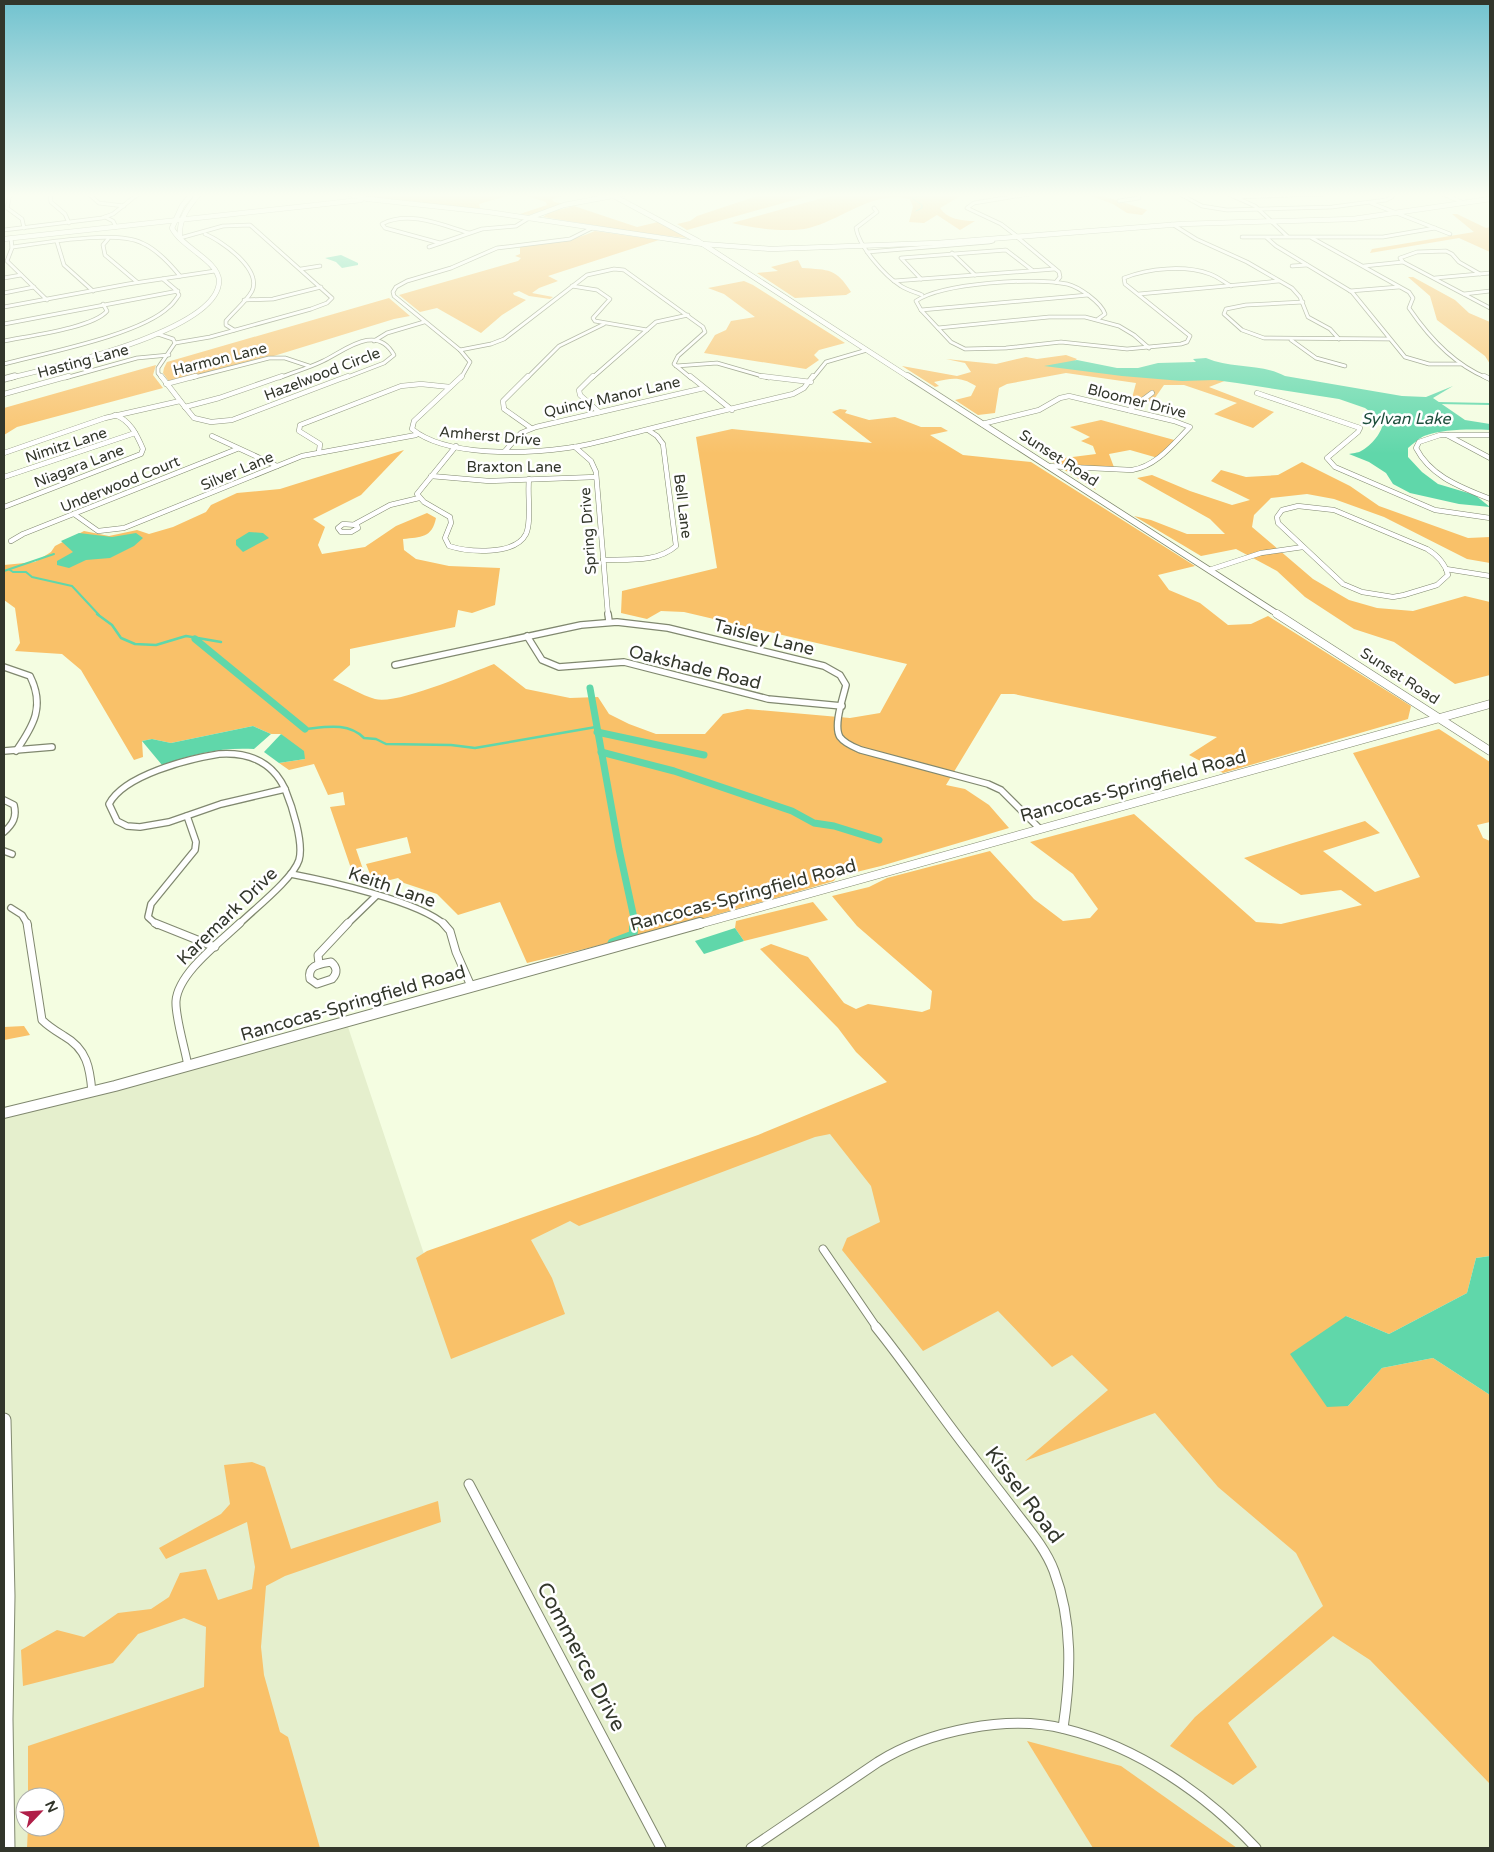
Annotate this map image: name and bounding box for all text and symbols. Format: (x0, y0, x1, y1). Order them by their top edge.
street label: Harmon Lane (171, 339, 269, 379)
street label: Hasting Lane (35, 340, 131, 382)
street label: Hazelwood Circle (261, 344, 383, 404)
street label: Quincy Manor Lane (542, 373, 682, 421)
street label: Bloomer Drive (1086, 380, 1188, 422)
water label: Sylvan Lake (1361, 409, 1451, 429)
street label: Nimitz Lane (23, 423, 109, 467)
street label: Amherst Drive (438, 423, 542, 449)
street label: Sunset Road (1016, 426, 1102, 490)
street label: Niagara Lane (32, 441, 126, 491)
street label: Silver Lane (198, 448, 276, 494)
street label: Underwood Court (58, 452, 183, 516)
street label: Braxton Lane (466, 458, 562, 476)
street label: Bell Lane (670, 473, 696, 539)
street label: Spring Drive (576, 487, 600, 575)
street label: Taisley Lane (711, 614, 817, 660)
street label: Oakshade Road (627, 640, 763, 694)
street label: Sunset Road (1357, 644, 1443, 708)
street label: Rancocas-Springfield Road (1018, 745, 1248, 827)
street label: Rancocas-Springfield Road (628, 854, 858, 936)
street label: Karemark Drive (172, 862, 282, 970)
street label: Keith Lane (345, 862, 439, 912)
street label: Rancocas-Springfield Road (238, 960, 468, 1046)
street label: Kissel Road (979, 1442, 1069, 1548)
street label: Commerce Drive (531, 1578, 631, 1736)
north arrow (15, 1787, 65, 1837)
text: N (41, 1798, 61, 1815)

